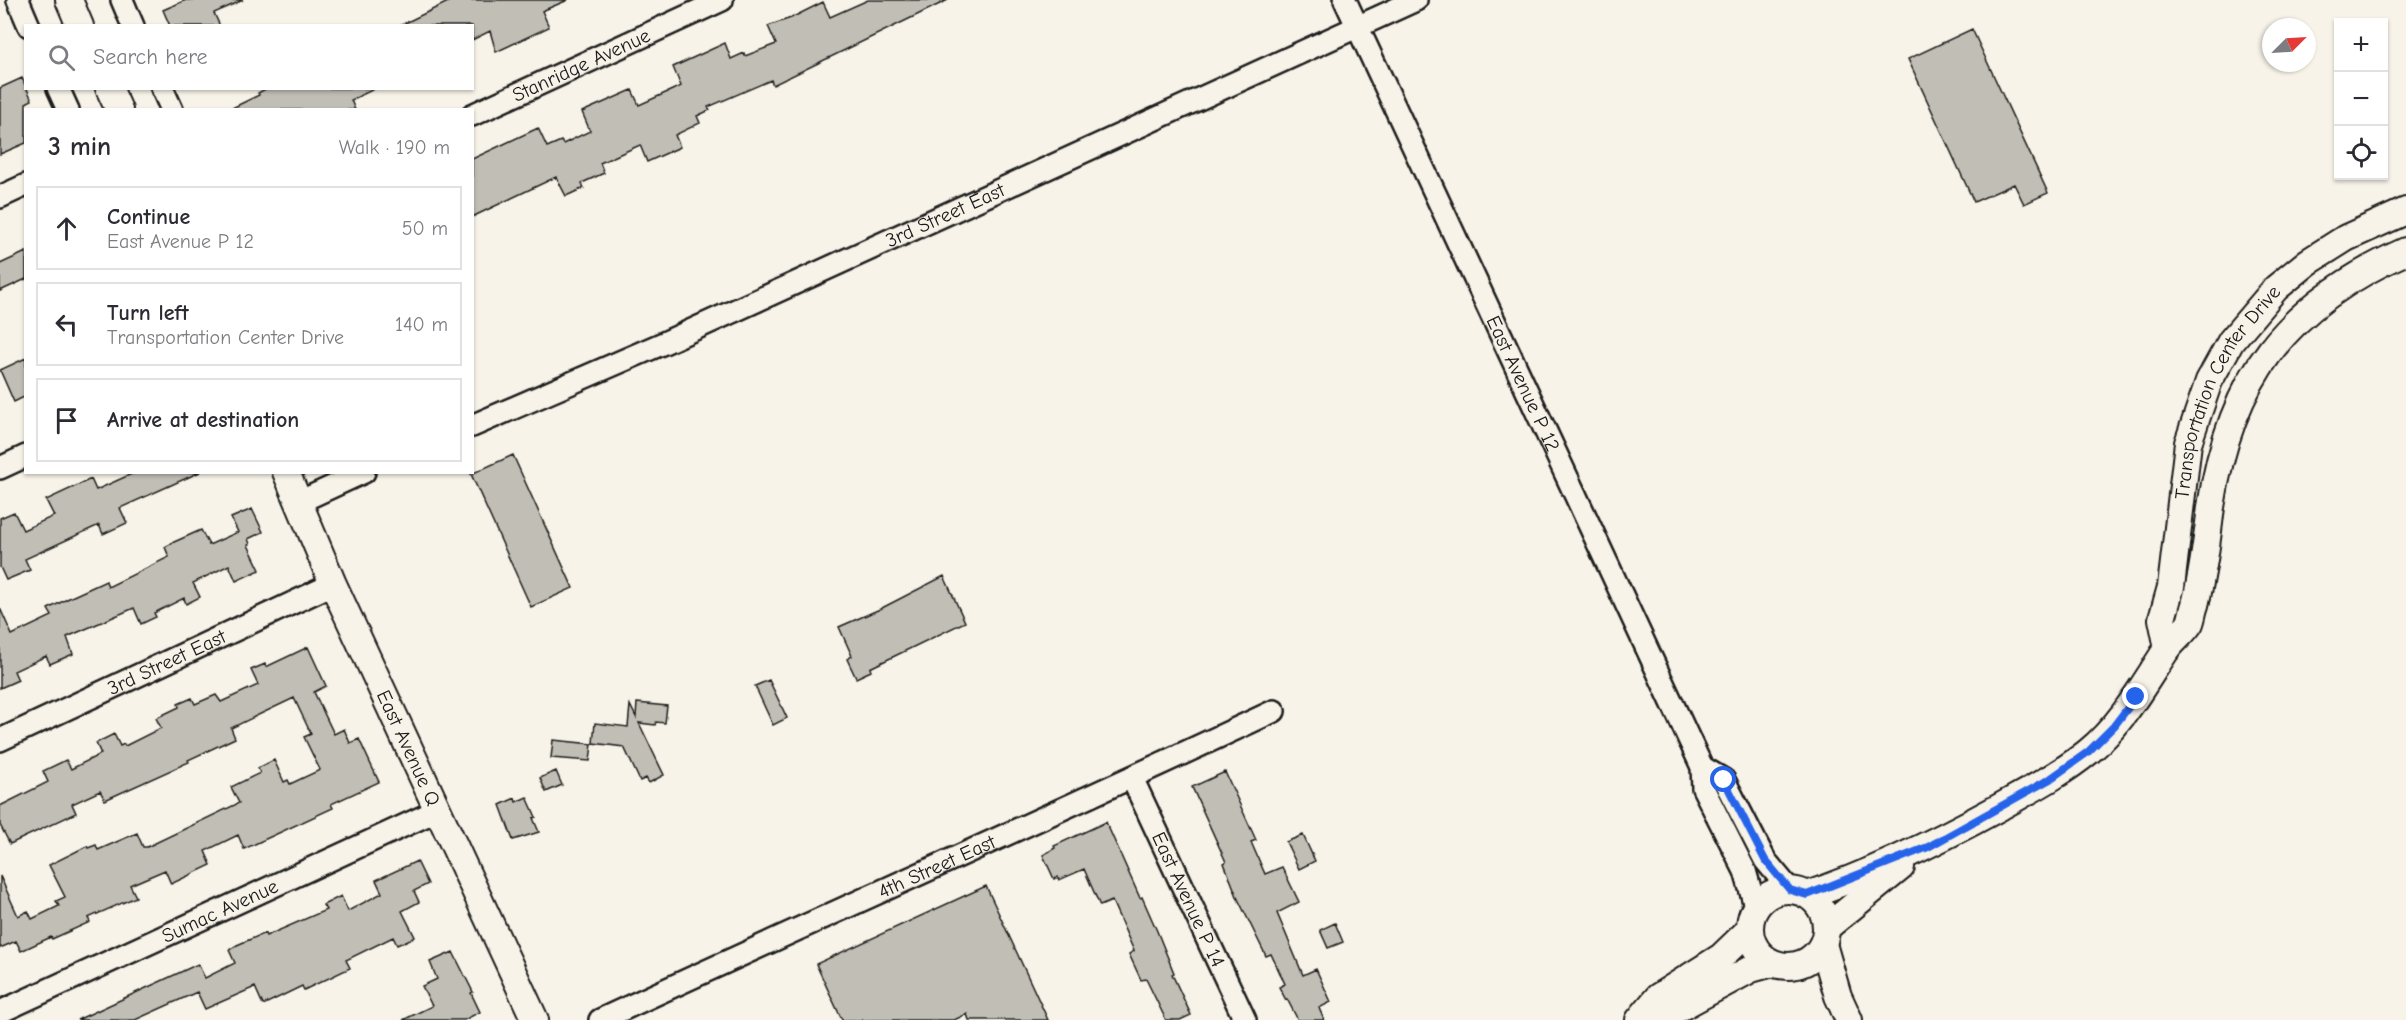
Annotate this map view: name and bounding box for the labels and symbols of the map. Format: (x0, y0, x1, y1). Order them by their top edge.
north arrow (2262, 18, 2316, 72)
street label: Stanridge Avenue (509, 23, 653, 106)
street label: 3rd Street East (882, 177, 1009, 252)
street label: Transportation Center Drive (2170, 280, 2285, 500)
street label: East Avenue P 12 (1482, 312, 1565, 455)
street label: 3rd Street East (104, 624, 231, 700)
route end (2122, 683, 2148, 709)
street label: East Avenue Q (372, 686, 446, 809)
route start (1710, 766, 1736, 792)
street label: East Avenue P 14 (1147, 828, 1230, 971)
street label: 4th Street East (874, 829, 1000, 903)
street label: Sumac Avenue (158, 874, 282, 947)

